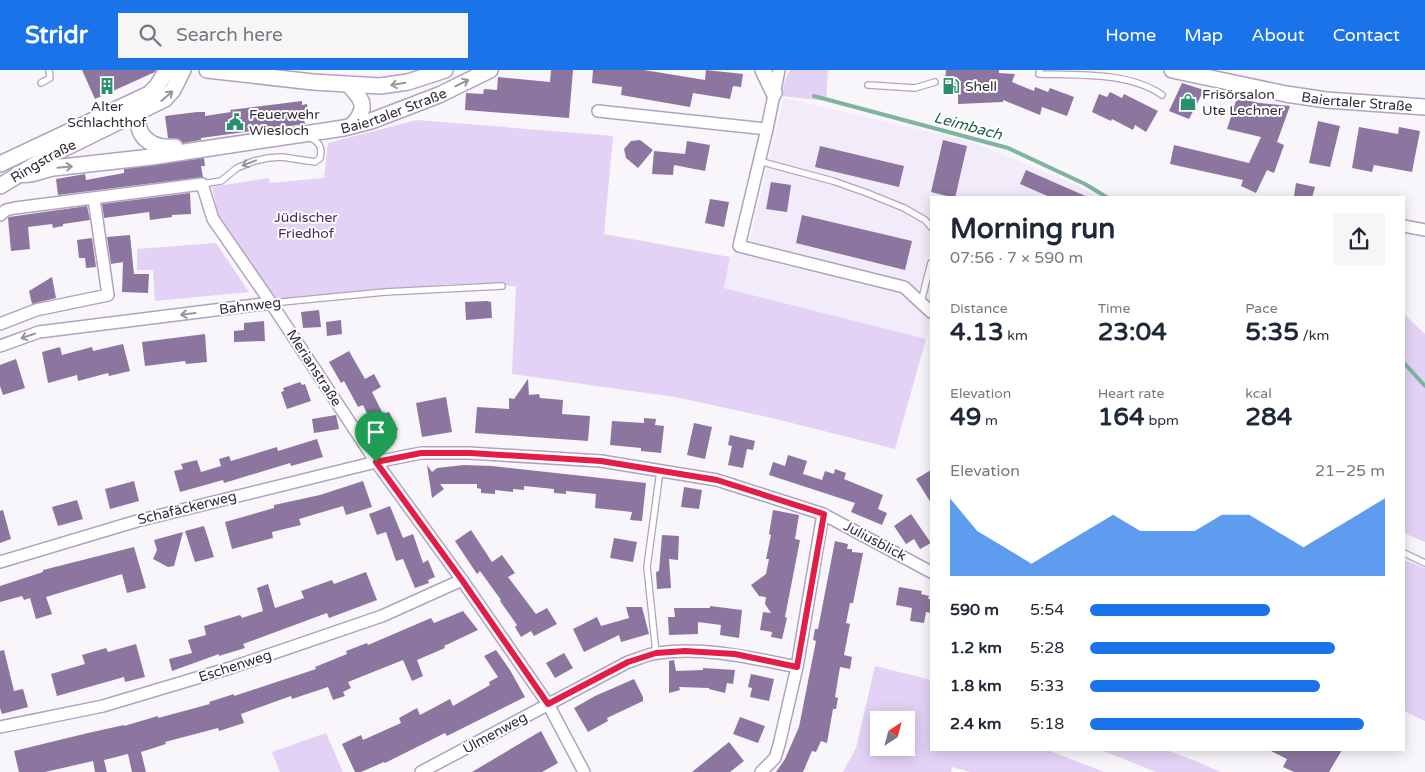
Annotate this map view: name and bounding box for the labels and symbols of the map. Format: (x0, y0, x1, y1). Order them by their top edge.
building icon: Alter Schlachthof (97, 76, 117, 96)
fuel station icon: Shell (941, 76, 961, 96)
one-way arrow (454, 78, 469, 87)
place label: Shell (965, 78, 997, 95)
one-way arrow (391, 79, 407, 89)
street label: Baiertaler Straße (339, 84, 449, 137)
place label: Frisörsalon Ute Lechner (1202, 86, 1284, 119)
street label: Baiertaler Straße (1300, 88, 1413, 115)
one-way arrow (160, 90, 173, 101)
shop icon: Frisörsalon Ute Lechner (1178, 92, 1198, 112)
place label: Alter Schlachthof (67, 98, 147, 131)
place label: Feuerwehr Wiesloch (249, 106, 320, 139)
water label: Leimbach (932, 108, 1005, 144)
public building icon: Feuerwehr Wiesloch (225, 112, 245, 132)
street label: Ringstraße (7, 136, 79, 186)
one-way arrow (242, 159, 257, 168)
one-way arrow (57, 163, 73, 172)
park label: Jüdischer Friedhof (274, 209, 338, 242)
street label: Bahnweg (218, 294, 282, 318)
one-way arrow (181, 309, 197, 319)
street label: Merianstraße (283, 326, 345, 410)
one-way arrow (20, 332, 36, 342)
pin (355, 411, 397, 462)
street label: Schafäckerweg (136, 487, 238, 529)
street label: Juliusblick (841, 517, 909, 565)
street label: Eschenweg (196, 646, 274, 686)
street label: Ulmenweg (460, 708, 530, 758)
north arrow (870, 711, 915, 756)

